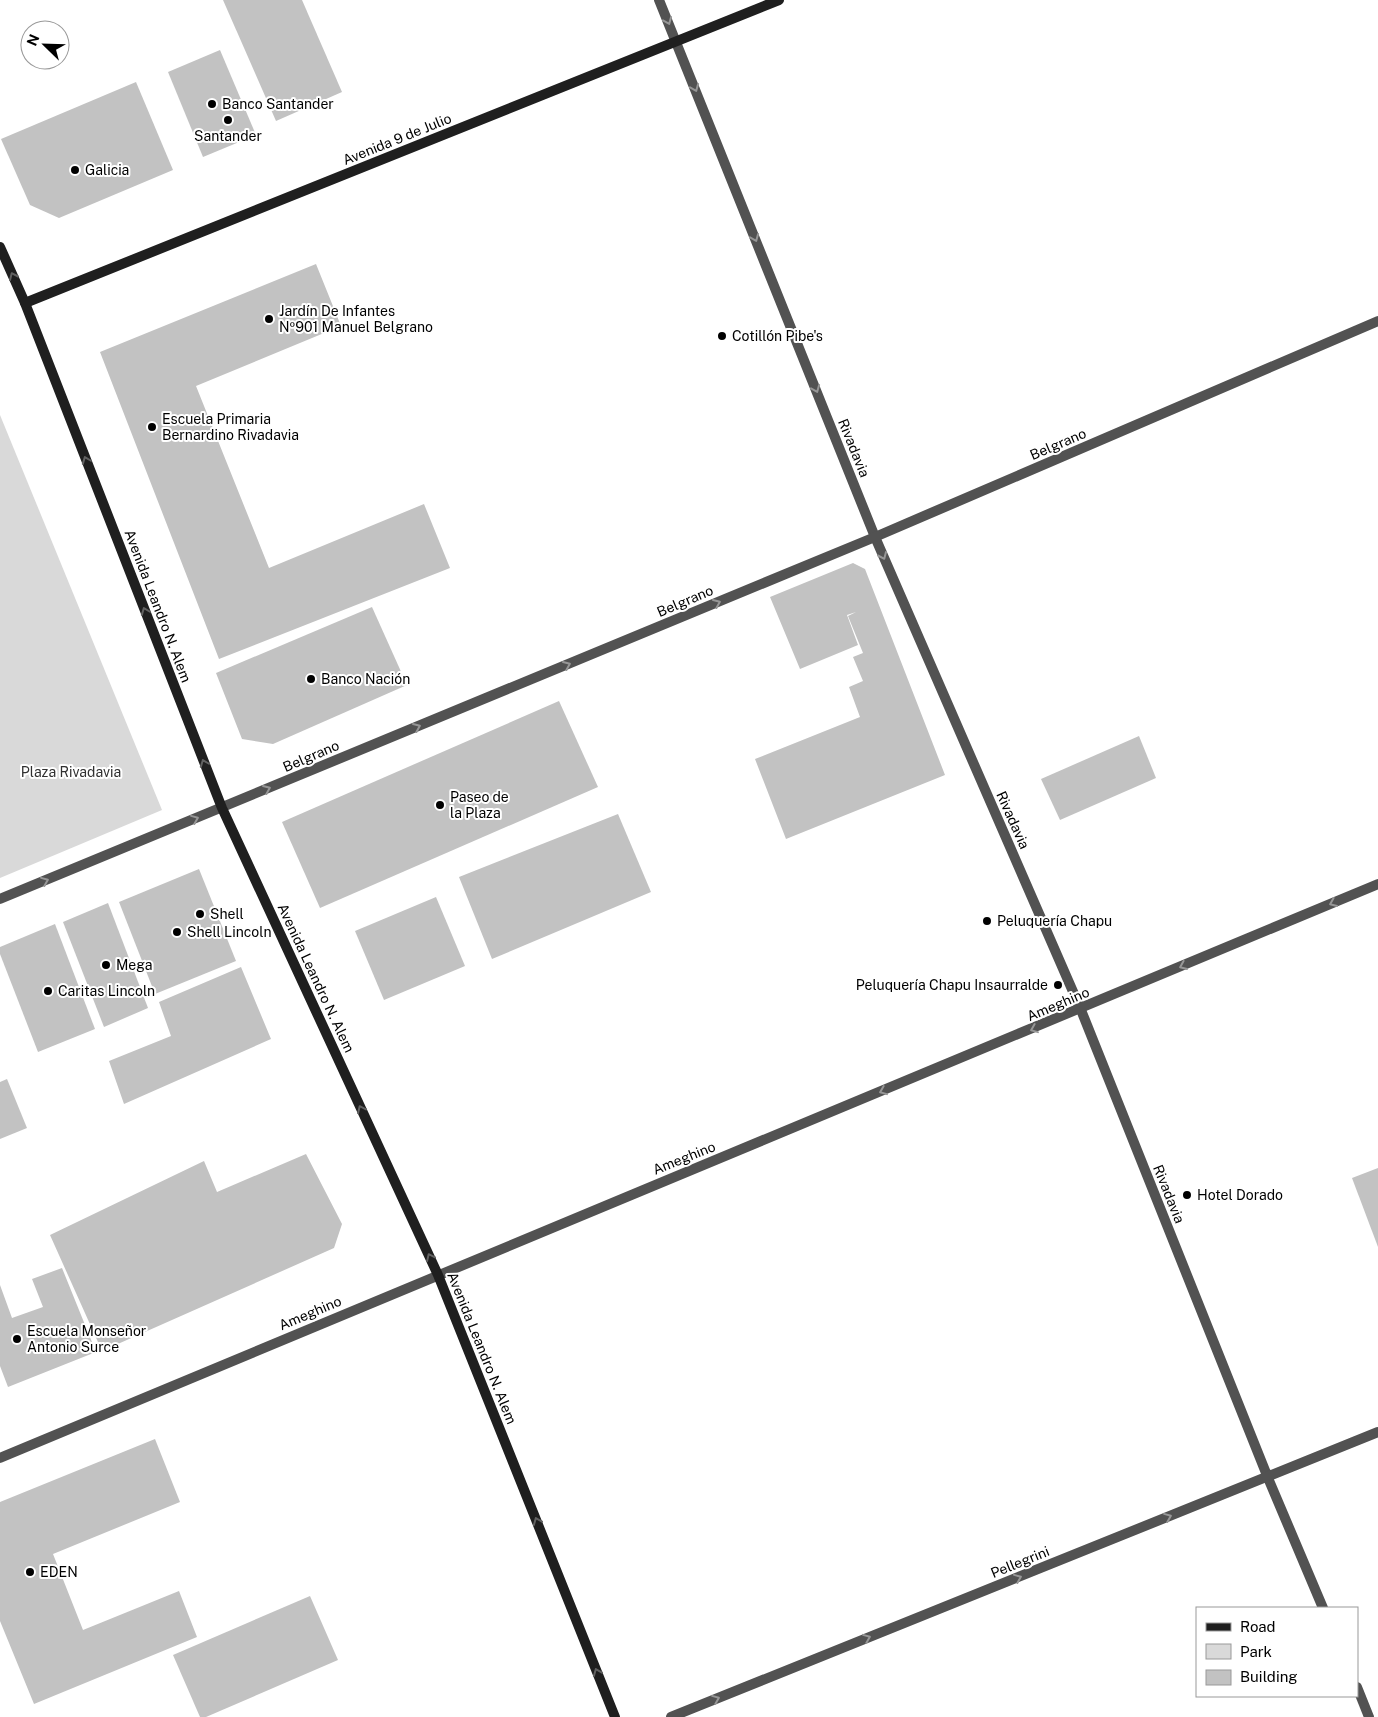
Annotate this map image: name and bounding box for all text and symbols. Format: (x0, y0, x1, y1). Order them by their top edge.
one-way arrow (661, 16, 672, 25)
north arrow (20, 20, 70, 70)
text: N (24, 32, 43, 48)
one-way arrow (689, 83, 699, 91)
place label: Banco Santander (222, 96, 334, 112)
marker: Banco Santander (206, 98, 218, 110)
street label: Avenida 9 de Julio (340, 110, 454, 168)
marker: Santander (222, 114, 234, 126)
place label: Santander (194, 128, 262, 144)
place label: Galicia (85, 162, 129, 178)
marker: Galicia (69, 164, 81, 176)
one-way arrow (749, 233, 760, 242)
one-way arrow (9, 272, 20, 281)
place label: Jardín De Infantes Nº901 Manuel Belgrano (279, 303, 433, 335)
marker: Jardín De Infantes Nº901 Manuel Belgrano (263, 313, 275, 325)
place label: Cotillón Pibe's (732, 328, 823, 344)
marker: Cotillón Pibe's (716, 330, 728, 342)
one-way arrow (810, 384, 820, 393)
place label: Escuela Primaria Bernardino Rivadavia (162, 411, 299, 443)
street label: Rivadavia (835, 416, 873, 480)
marker: Escuela Primaria Bernardino Rivadavia (146, 421, 158, 433)
street label: Belgrano (1028, 425, 1089, 463)
one-way arrow (82, 456, 92, 465)
street label: Avenida Leandro N. Alem (121, 527, 195, 685)
one-way arrow (877, 551, 888, 560)
street label: Belgrano (655, 582, 716, 620)
one-way arrow (712, 598, 721, 609)
one-way arrow (141, 607, 151, 616)
one-way arrow (562, 661, 571, 671)
place label: Banco Nación (321, 671, 410, 687)
marker: Banco Nación (305, 673, 317, 685)
one-way arrow (412, 723, 421, 734)
street label: Belgrano (281, 737, 342, 775)
one-way arrow (200, 759, 210, 768)
park label: Plaza Rivadavia (21, 764, 121, 780)
one-way arrow (262, 785, 271, 796)
place label: Paseo de la Plaza (450, 789, 509, 821)
street label: Rivadavia (993, 789, 1033, 851)
marker: Paseo de la Plaza (434, 799, 446, 811)
one-way arrow (191, 815, 199, 825)
one-way arrow (40, 876, 49, 887)
one-way arrow (1329, 897, 1338, 907)
street label: Avenida Leandro N. Alem (274, 901, 358, 1055)
place label: Shell (210, 906, 244, 922)
marker: Shell (194, 908, 206, 920)
place label: Peluquería Chapu (997, 913, 1112, 929)
marker: Peluquería Chapu (981, 915, 993, 927)
place label: Shell Lincoln (187, 924, 272, 940)
marker: Shell Lincoln (171, 926, 183, 938)
place label: Mega (116, 957, 152, 973)
marker: Mega (100, 959, 112, 971)
one-way arrow (1179, 960, 1188, 971)
place label: Peluquería Chapu Insaurralde (856, 977, 1048, 993)
marker: Peluquería Chapu Insaurralde (1052, 979, 1064, 991)
place label: Caritas Lincoln (58, 983, 155, 999)
street label: Ameghino (1024, 984, 1092, 1024)
marker: Caritas Lincoln (42, 985, 54, 997)
one-way arrow (1030, 1023, 1038, 1033)
one-way arrow (879, 1085, 888, 1095)
one-way arrow (357, 1105, 368, 1114)
street label: Ameghino (650, 1138, 718, 1178)
street label: Rivadavia (1150, 1162, 1188, 1226)
place label: Hotel Dorado (1197, 1187, 1283, 1203)
marker: Hotel Dorado (1181, 1189, 1193, 1201)
one-way arrow (425, 1253, 436, 1262)
street label: Avenida Leandro N. Alem (444, 1270, 520, 1426)
street label: Ameghino (276, 1293, 344, 1333)
place label: Escuela Monseñor Antonio Surce (27, 1323, 146, 1355)
marker: Escuela Monseñor Antonio Surce (11, 1333, 23, 1345)
one-way arrow (1164, 1513, 1172, 1523)
one-way arrow (532, 1517, 543, 1526)
street label: Pellegrini (988, 1543, 1052, 1581)
place label: EDEN (40, 1564, 78, 1580)
marker: EDEN (24, 1566, 36, 1578)
one-way arrow (1013, 1574, 1022, 1584)
legend (1196, 1607, 1358, 1697)
text: Road (1240, 1618, 1276, 1635)
one-way arrow (862, 1634, 871, 1645)
text: Park (1240, 1643, 1272, 1660)
one-way arrow (593, 1668, 603, 1677)
text: Building (1240, 1668, 1298, 1685)
one-way arrow (711, 1695, 720, 1705)

